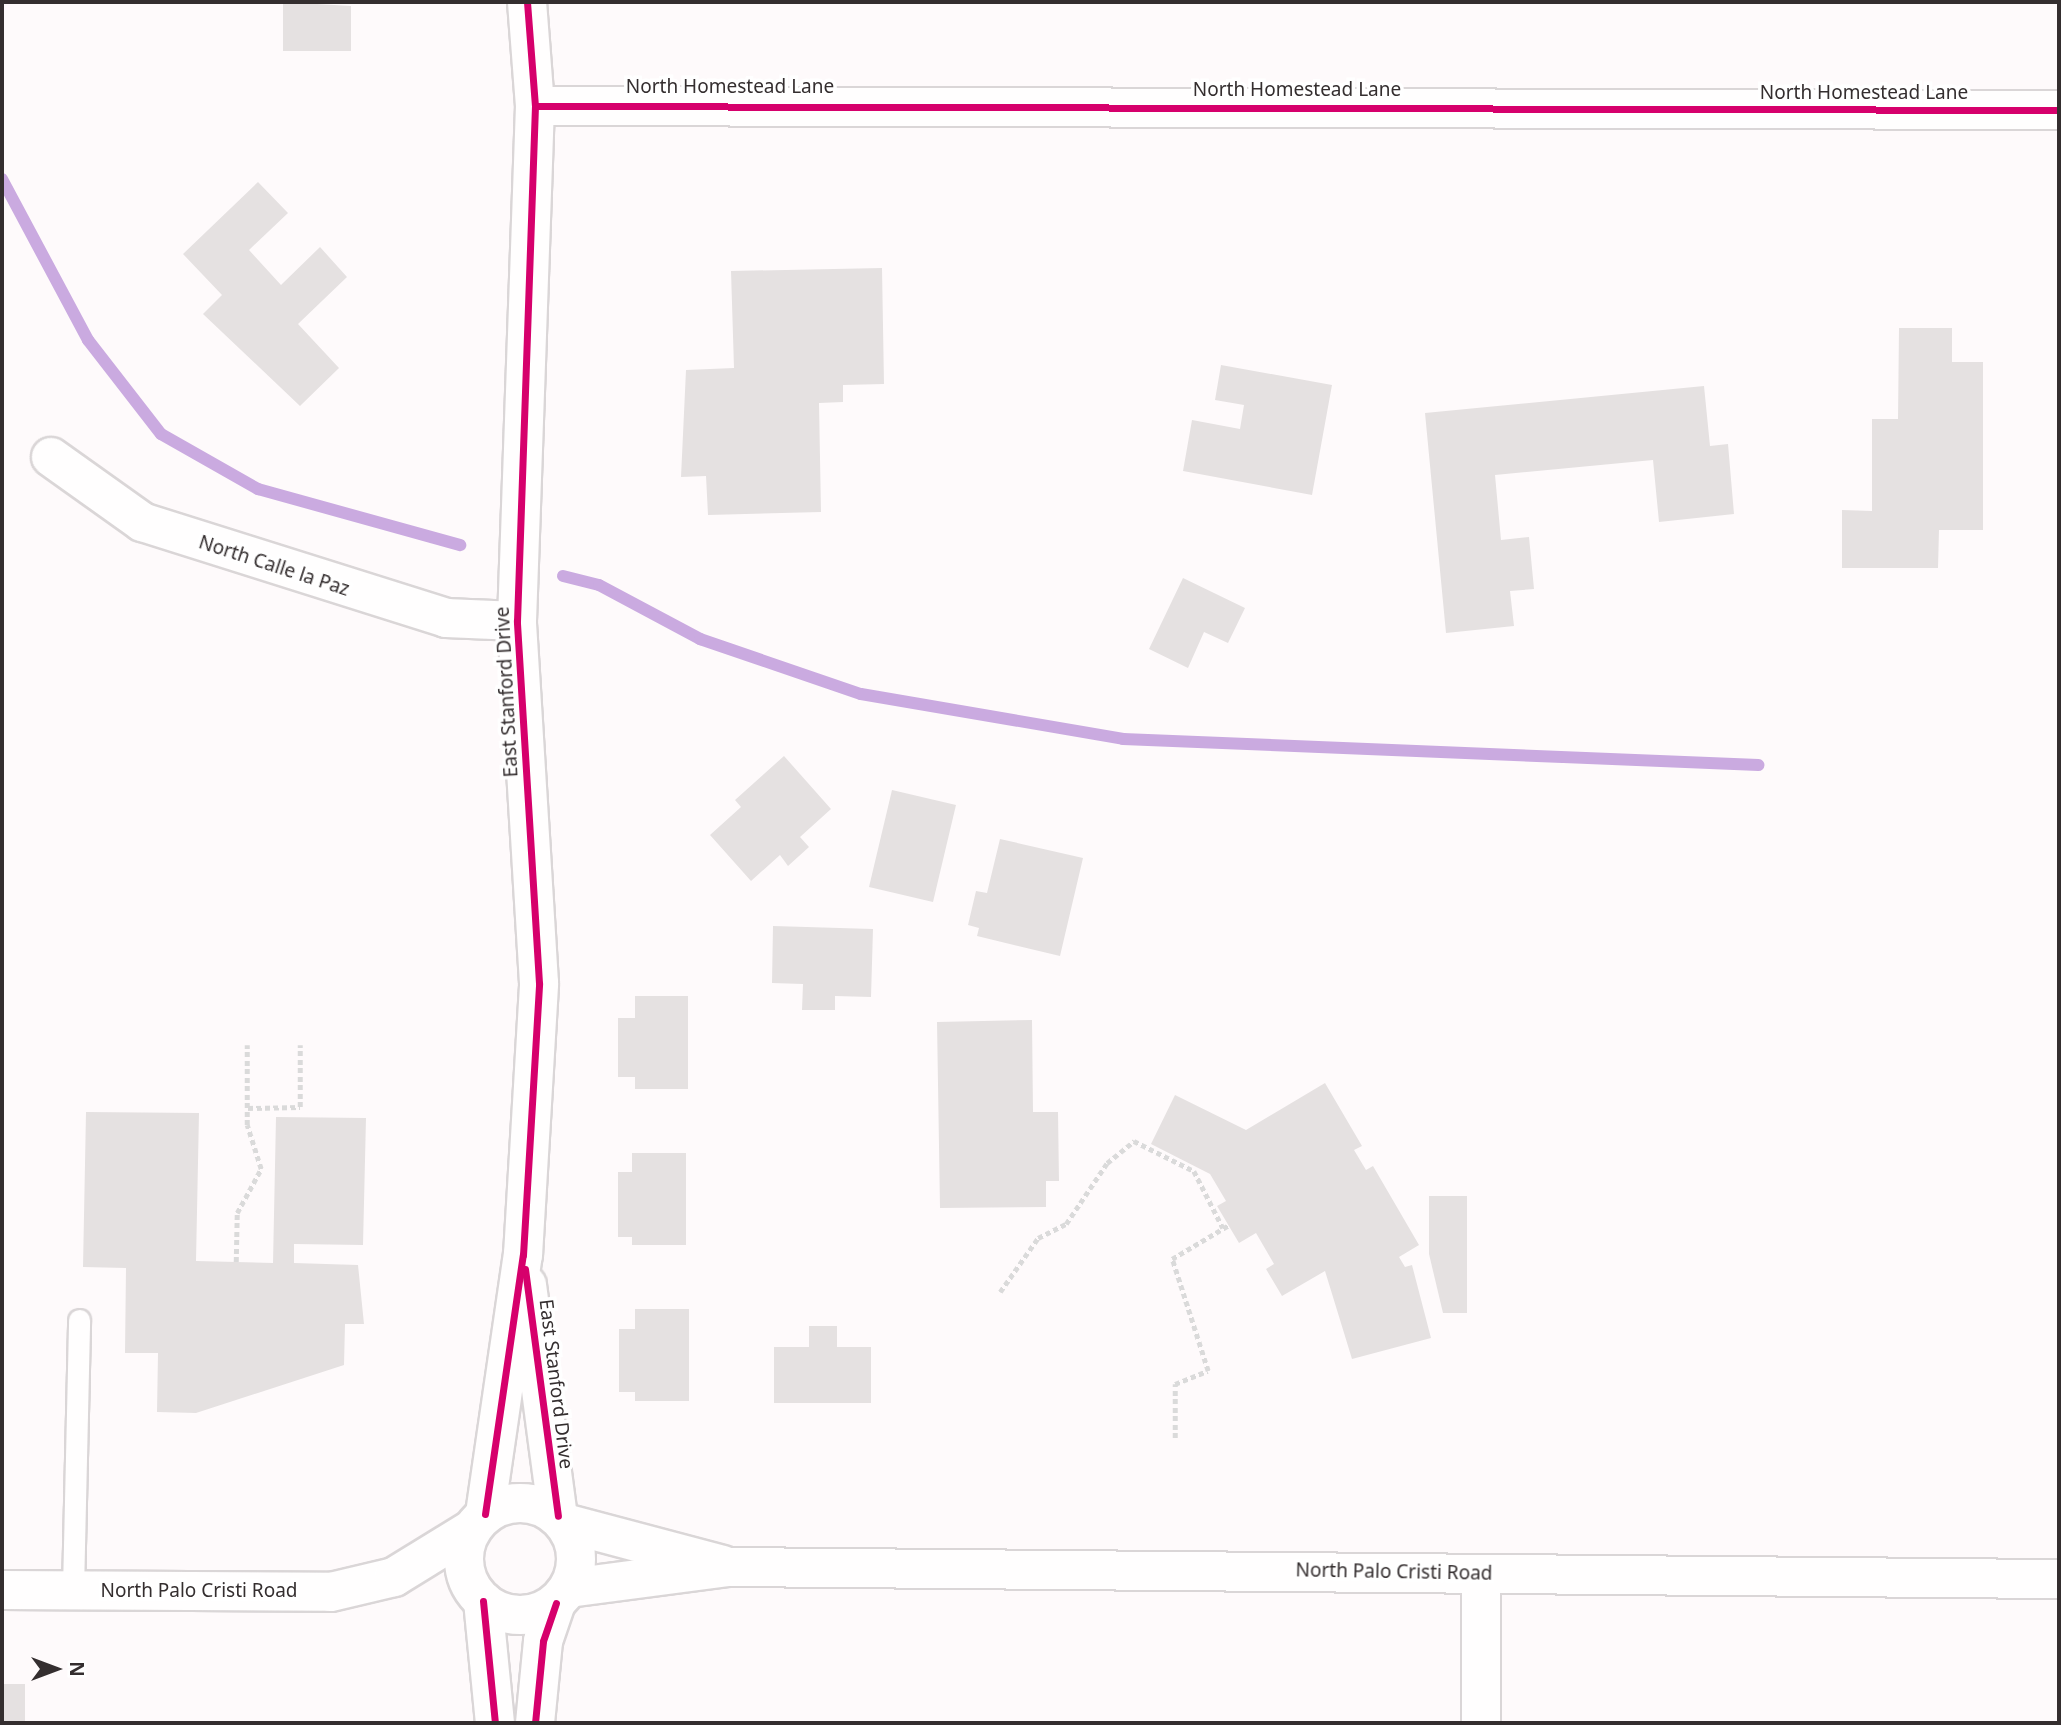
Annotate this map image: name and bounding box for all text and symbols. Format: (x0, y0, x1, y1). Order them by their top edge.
street label: North Homestead Lane (626, 76, 834, 98)
street label: North Homestead Lane (1193, 79, 1401, 101)
street label: North Homestead Lane (1760, 82, 1968, 104)
street label: North Calle la Paz (196, 531, 352, 601)
street label: East Stanford Drive (491, 606, 523, 778)
street label: East Stanford Drive (534, 1298, 578, 1470)
street label: North Palo Cristi Road (1295, 1559, 1493, 1585)
street label: North Palo Cristi Road (100, 1580, 298, 1602)
north arrow (21, 1634, 91, 1704)
text: N (64, 1661, 90, 1677)

